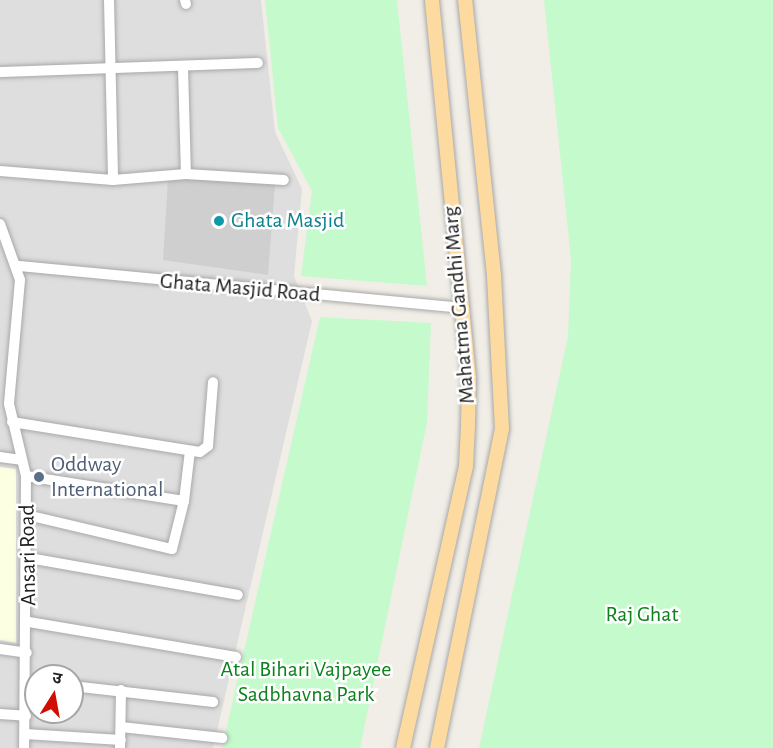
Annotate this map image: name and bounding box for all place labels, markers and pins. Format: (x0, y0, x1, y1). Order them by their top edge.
place label: Ghata Masjid (231, 208, 344, 234)
marker: Ghata Masjid (212, 214, 226, 228)
place label: Oddway International (51, 451, 163, 502)
marker: Oddway International (32, 470, 46, 484)

